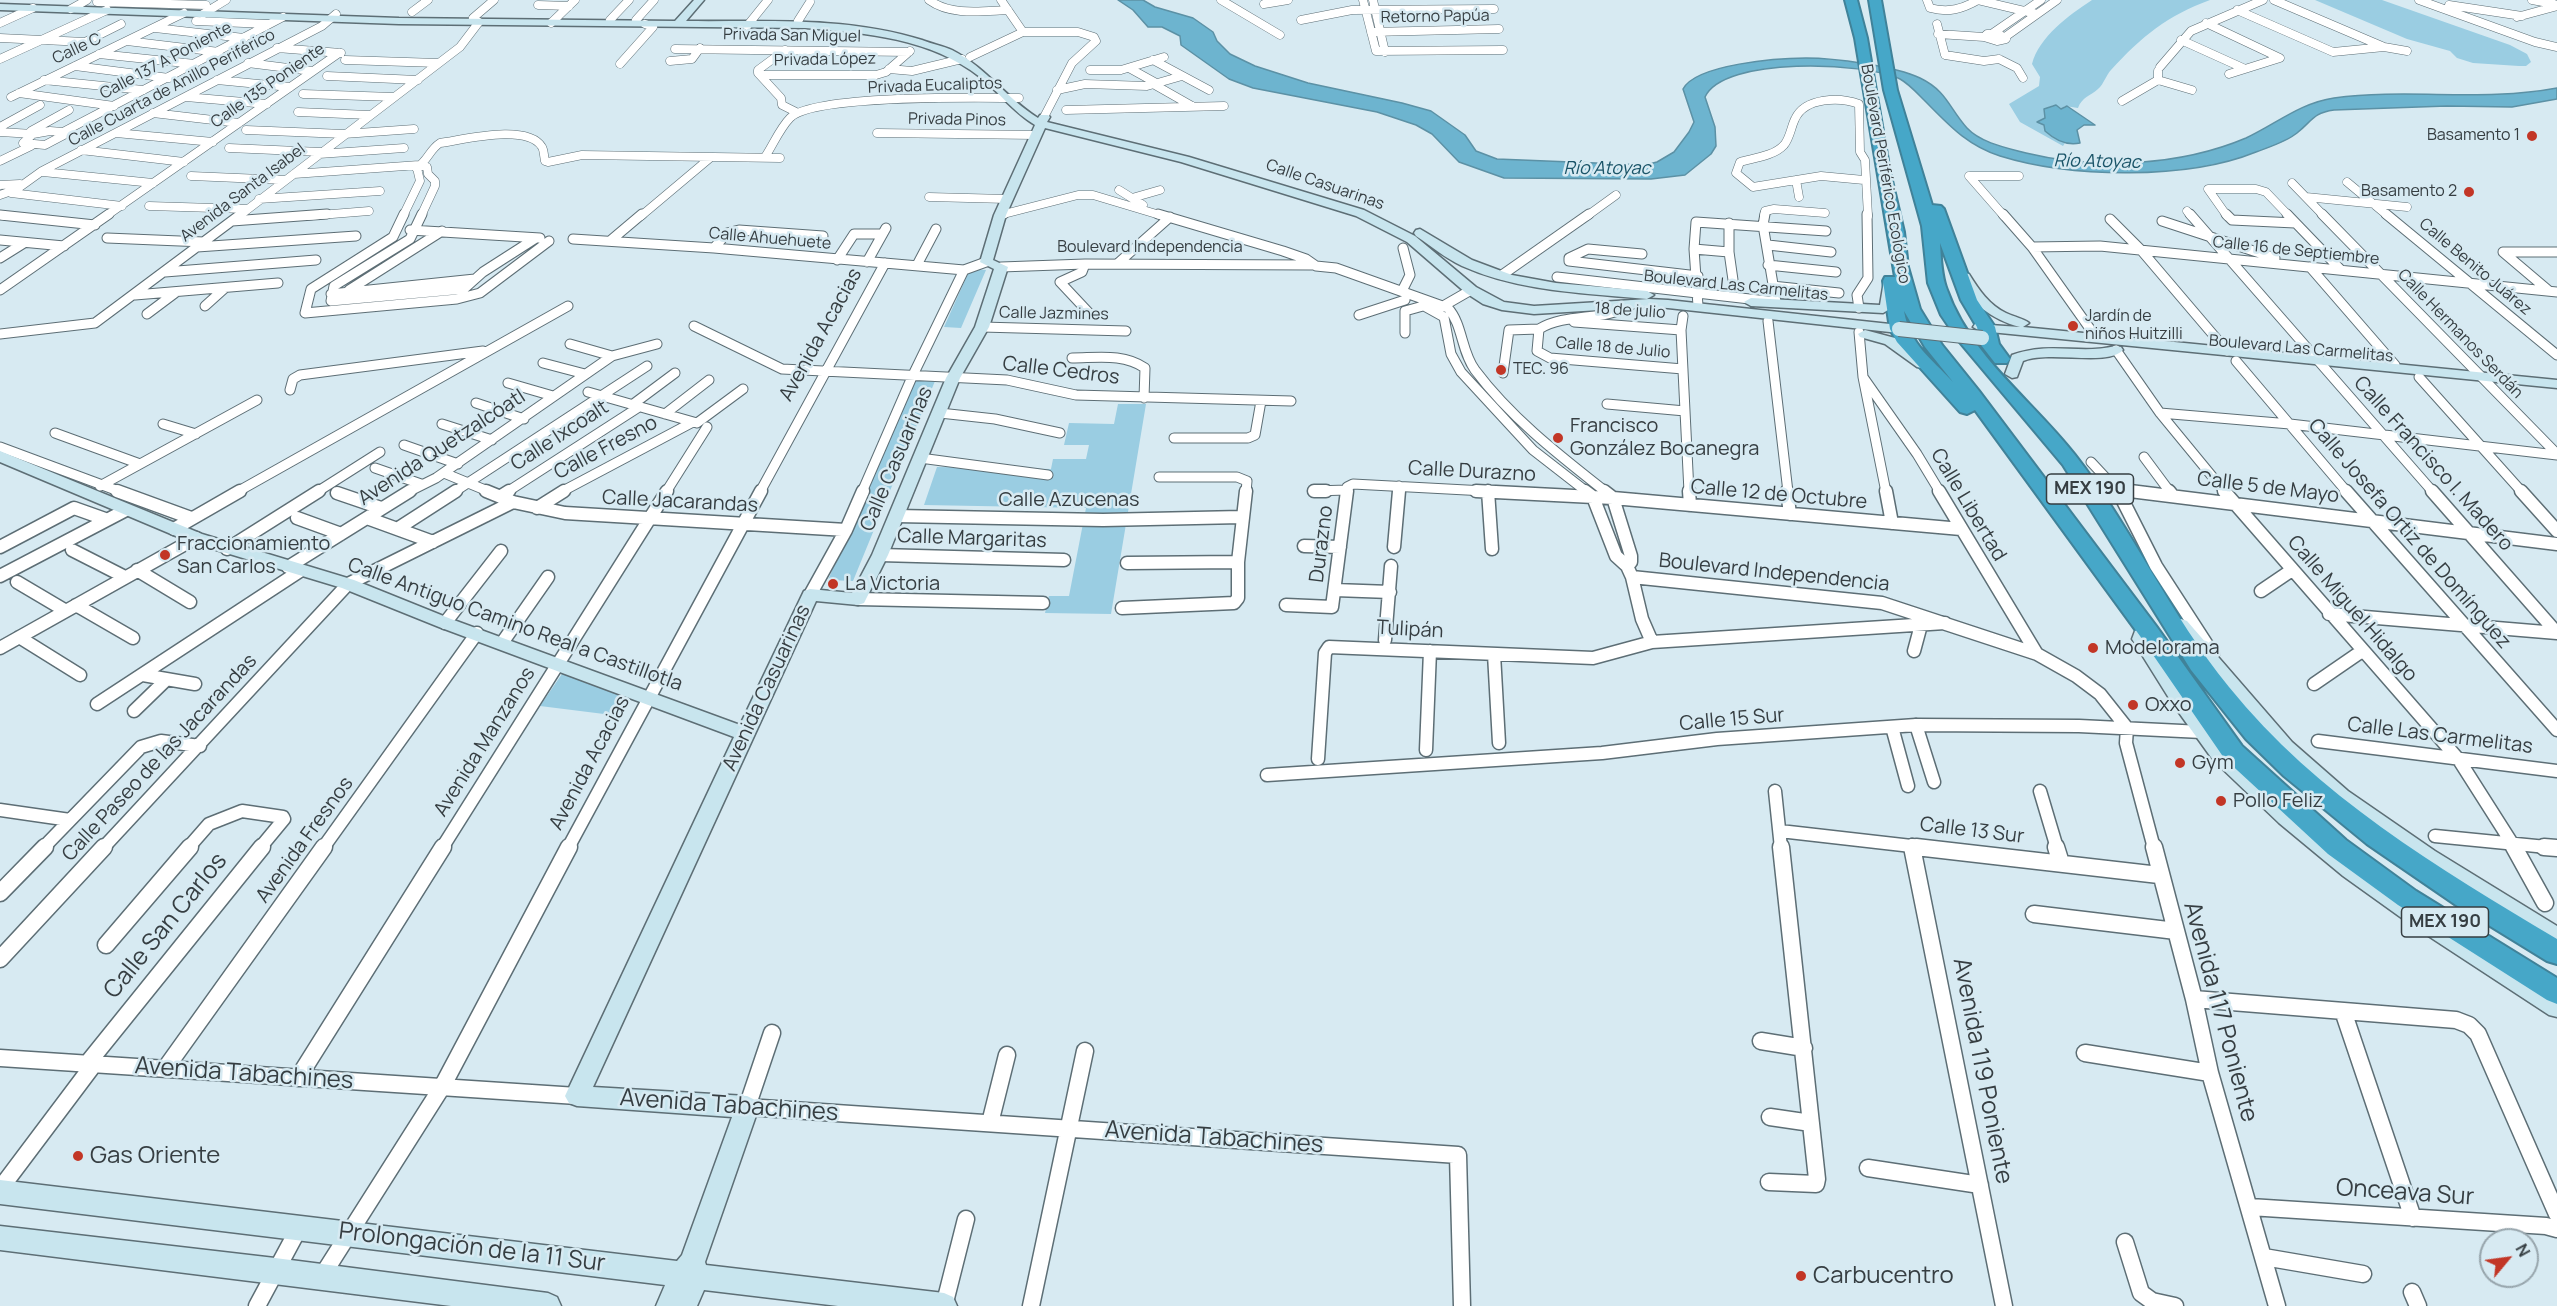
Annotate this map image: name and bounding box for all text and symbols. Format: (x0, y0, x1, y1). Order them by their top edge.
street label: Retorno Papúa (1380, 6, 1490, 28)
street label: Calle 137 A Poniente (97, 18, 235, 104)
street label: Calle Cuarta de Anillo Periférico (65, 25, 279, 151)
street label: Privada San Miguel (723, 25, 861, 47)
street label: Calle C (49, 29, 105, 69)
street label: Calle 135 Poniente (208, 40, 328, 132)
street label: Privada López (774, 50, 876, 70)
street label: Boulevard Periférico Ecológico (1856, 63, 1914, 285)
street label: Privada Eucaliptos (868, 74, 1002, 98)
street label: Privada Pinos (908, 110, 1006, 130)
place label: Basamento 1 (2427, 126, 2520, 146)
marker: Basamento 1 (2525, 129, 2539, 143)
street label: Avenida Santa Isabel (177, 140, 309, 246)
water label: Río Atoyac (2053, 150, 2141, 174)
street label: Calle Casuarinas (1263, 156, 1387, 214)
water label: Río Atoyac (1563, 158, 1651, 180)
place label: Basamento 2 (2361, 182, 2457, 202)
marker: Basamento 2 (2462, 185, 2476, 199)
street label: Calle Benito Juárez (2415, 214, 2535, 320)
street label: Calle Ahuehuete (708, 224, 832, 254)
street label: Calle 16 de Septiembre (2212, 233, 2380, 269)
street label: Boulevard Independencia (1057, 238, 1243, 258)
street label: Avenida Acacias (775, 264, 867, 406)
street label: Calle Hermanos Serdán (2393, 265, 2527, 403)
street label: Boulevard Las Carmelitas (1643, 267, 1829, 305)
street label: 18 de julio (1594, 299, 1666, 323)
street label: Calle Jazmines (999, 303, 1109, 325)
place label: Jardín de niños Huitzilli (2085, 307, 2183, 345)
marker: Jardín de niños Huitzilli (2066, 319, 2080, 333)
street label: Boulevard Las Carmelitas (2208, 331, 2394, 367)
street label: Calle 18 de Julio (1555, 333, 1671, 363)
street label: Calle Cedros (1001, 352, 1121, 390)
place label: TEC. 96 (1513, 360, 1569, 380)
marker: TEC. 96 (1494, 363, 1508, 377)
street label: Calle Francisco I. Madero (2348, 372, 2518, 556)
street label: Calle Casuarinas (856, 383, 938, 535)
street label: Avenida Quetzalcóatl (354, 385, 530, 511)
street label: Calle Ixcoalt (507, 396, 613, 476)
street label: Calle Fresno (550, 411, 662, 485)
place label: Francisco González Bocanegra (1570, 414, 1759, 461)
street label: Calle Josefa Ortiz de Domínguez (2303, 414, 2515, 654)
marker: Francisco González Bocanegra (1551, 431, 1565, 445)
street label: Calle Libertad (1925, 444, 2011, 566)
street label: Calle Durazno (1408, 457, 1536, 487)
street label: Calle 5 de Mayo (2196, 467, 2340, 509)
road number: MEX 190 (2046, 474, 2134, 504)
street label: Calle 12 de Octubre (1690, 475, 1868, 515)
street label: Calle Jacarandas (601, 486, 759, 518)
street label: Calle Azucenas (998, 488, 1140, 512)
street label: Durazno (1305, 504, 1339, 584)
street label: Calle Margaritas (897, 524, 1047, 554)
street label: Calle Miguel Hidalgo (2282, 531, 2422, 687)
place label: Fraccionamiento San Carlos (177, 532, 330, 579)
marker: Fraccionamiento San Carlos (158, 548, 172, 562)
street label: Boulevard Independencia (1657, 549, 1891, 597)
street label: Calle Antiguo Camino Real a Castillotla (344, 553, 686, 697)
place label: La Victoria (845, 572, 940, 596)
marker: La Victoria (826, 577, 840, 591)
street label: Avenida Casuarinas (718, 601, 816, 775)
street label: Tulipán (1376, 616, 1444, 644)
place label: Modelorama (2105, 636, 2220, 660)
marker: Modelorama (2086, 641, 2100, 655)
street label: Calle Paseo de las Jacarandas (58, 649, 262, 867)
street label: Avenida Manzanos (429, 663, 541, 821)
street label: Avenida Acacias (545, 692, 635, 834)
place label: Oxxo (2145, 693, 2192, 717)
marker: Oxxo (2126, 698, 2140, 712)
street label: Calle 15 Sur (1679, 703, 1785, 737)
street label: Calle Las Carmelitas (2346, 713, 2534, 759)
place label: Gym (2192, 751, 2234, 775)
marker: Gym (2173, 756, 2187, 770)
street label: Avenida Fresnos (251, 772, 359, 908)
place label: Pollo Feliz (2233, 789, 2323, 813)
marker: Pollo Feliz (2214, 794, 2228, 808)
street label: Calle 13 Sur (1919, 813, 2025, 849)
street label: Calle San Carlos (98, 847, 234, 1005)
street label: Avenida 117 Poniente (2177, 899, 2263, 1125)
road number: MEX 190 (2402, 907, 2488, 937)
street label: Avenida 119 Poniente (1946, 955, 2018, 1187)
street label: Avenida Tabachines (134, 1052, 354, 1096)
street label: Avenida Tabachines (619, 1084, 839, 1128)
street label: Avenida Tabachines (1104, 1116, 1324, 1160)
place label: Gas Oriente (90, 1142, 220, 1170)
marker: Gas Oriente (71, 1149, 85, 1163)
street label: Onceava Sur (2335, 1174, 2475, 1212)
street label: Prolongación de la 11 Sur (337, 1217, 607, 1279)
north arrow (2479, 1228, 2539, 1288)
text: N (2511, 1240, 2535, 1261)
place label: Carbucentro (1813, 1262, 1954, 1290)
marker: Carbucentro (1794, 1269, 1808, 1283)

